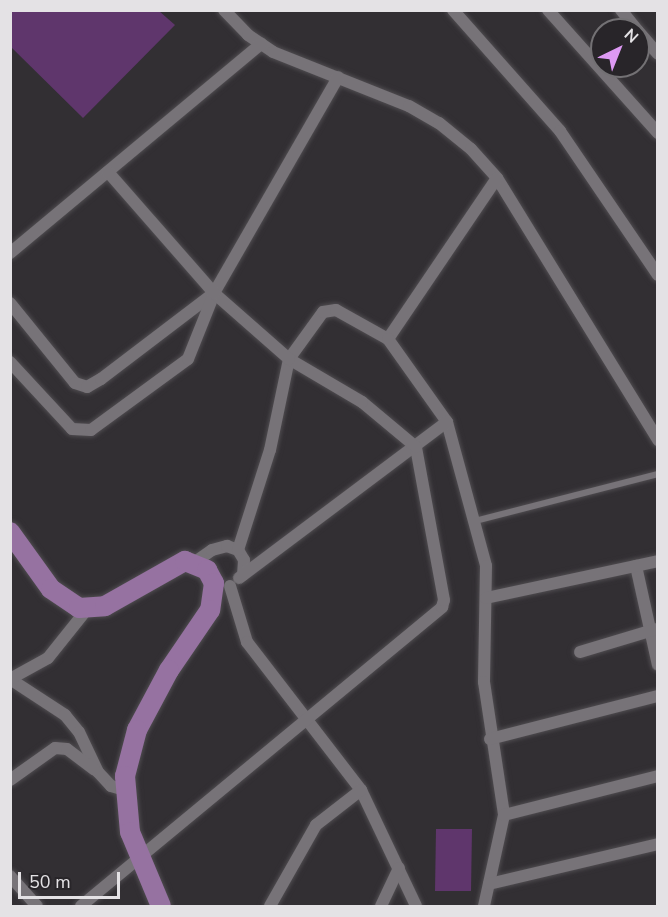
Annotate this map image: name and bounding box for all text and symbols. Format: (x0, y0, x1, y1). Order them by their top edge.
north arrow (590, 18, 650, 78)
text: N (619, 24, 643, 48)
scale bar (21, 860, 123, 898)
text: 50 m (29, 870, 71, 894)

